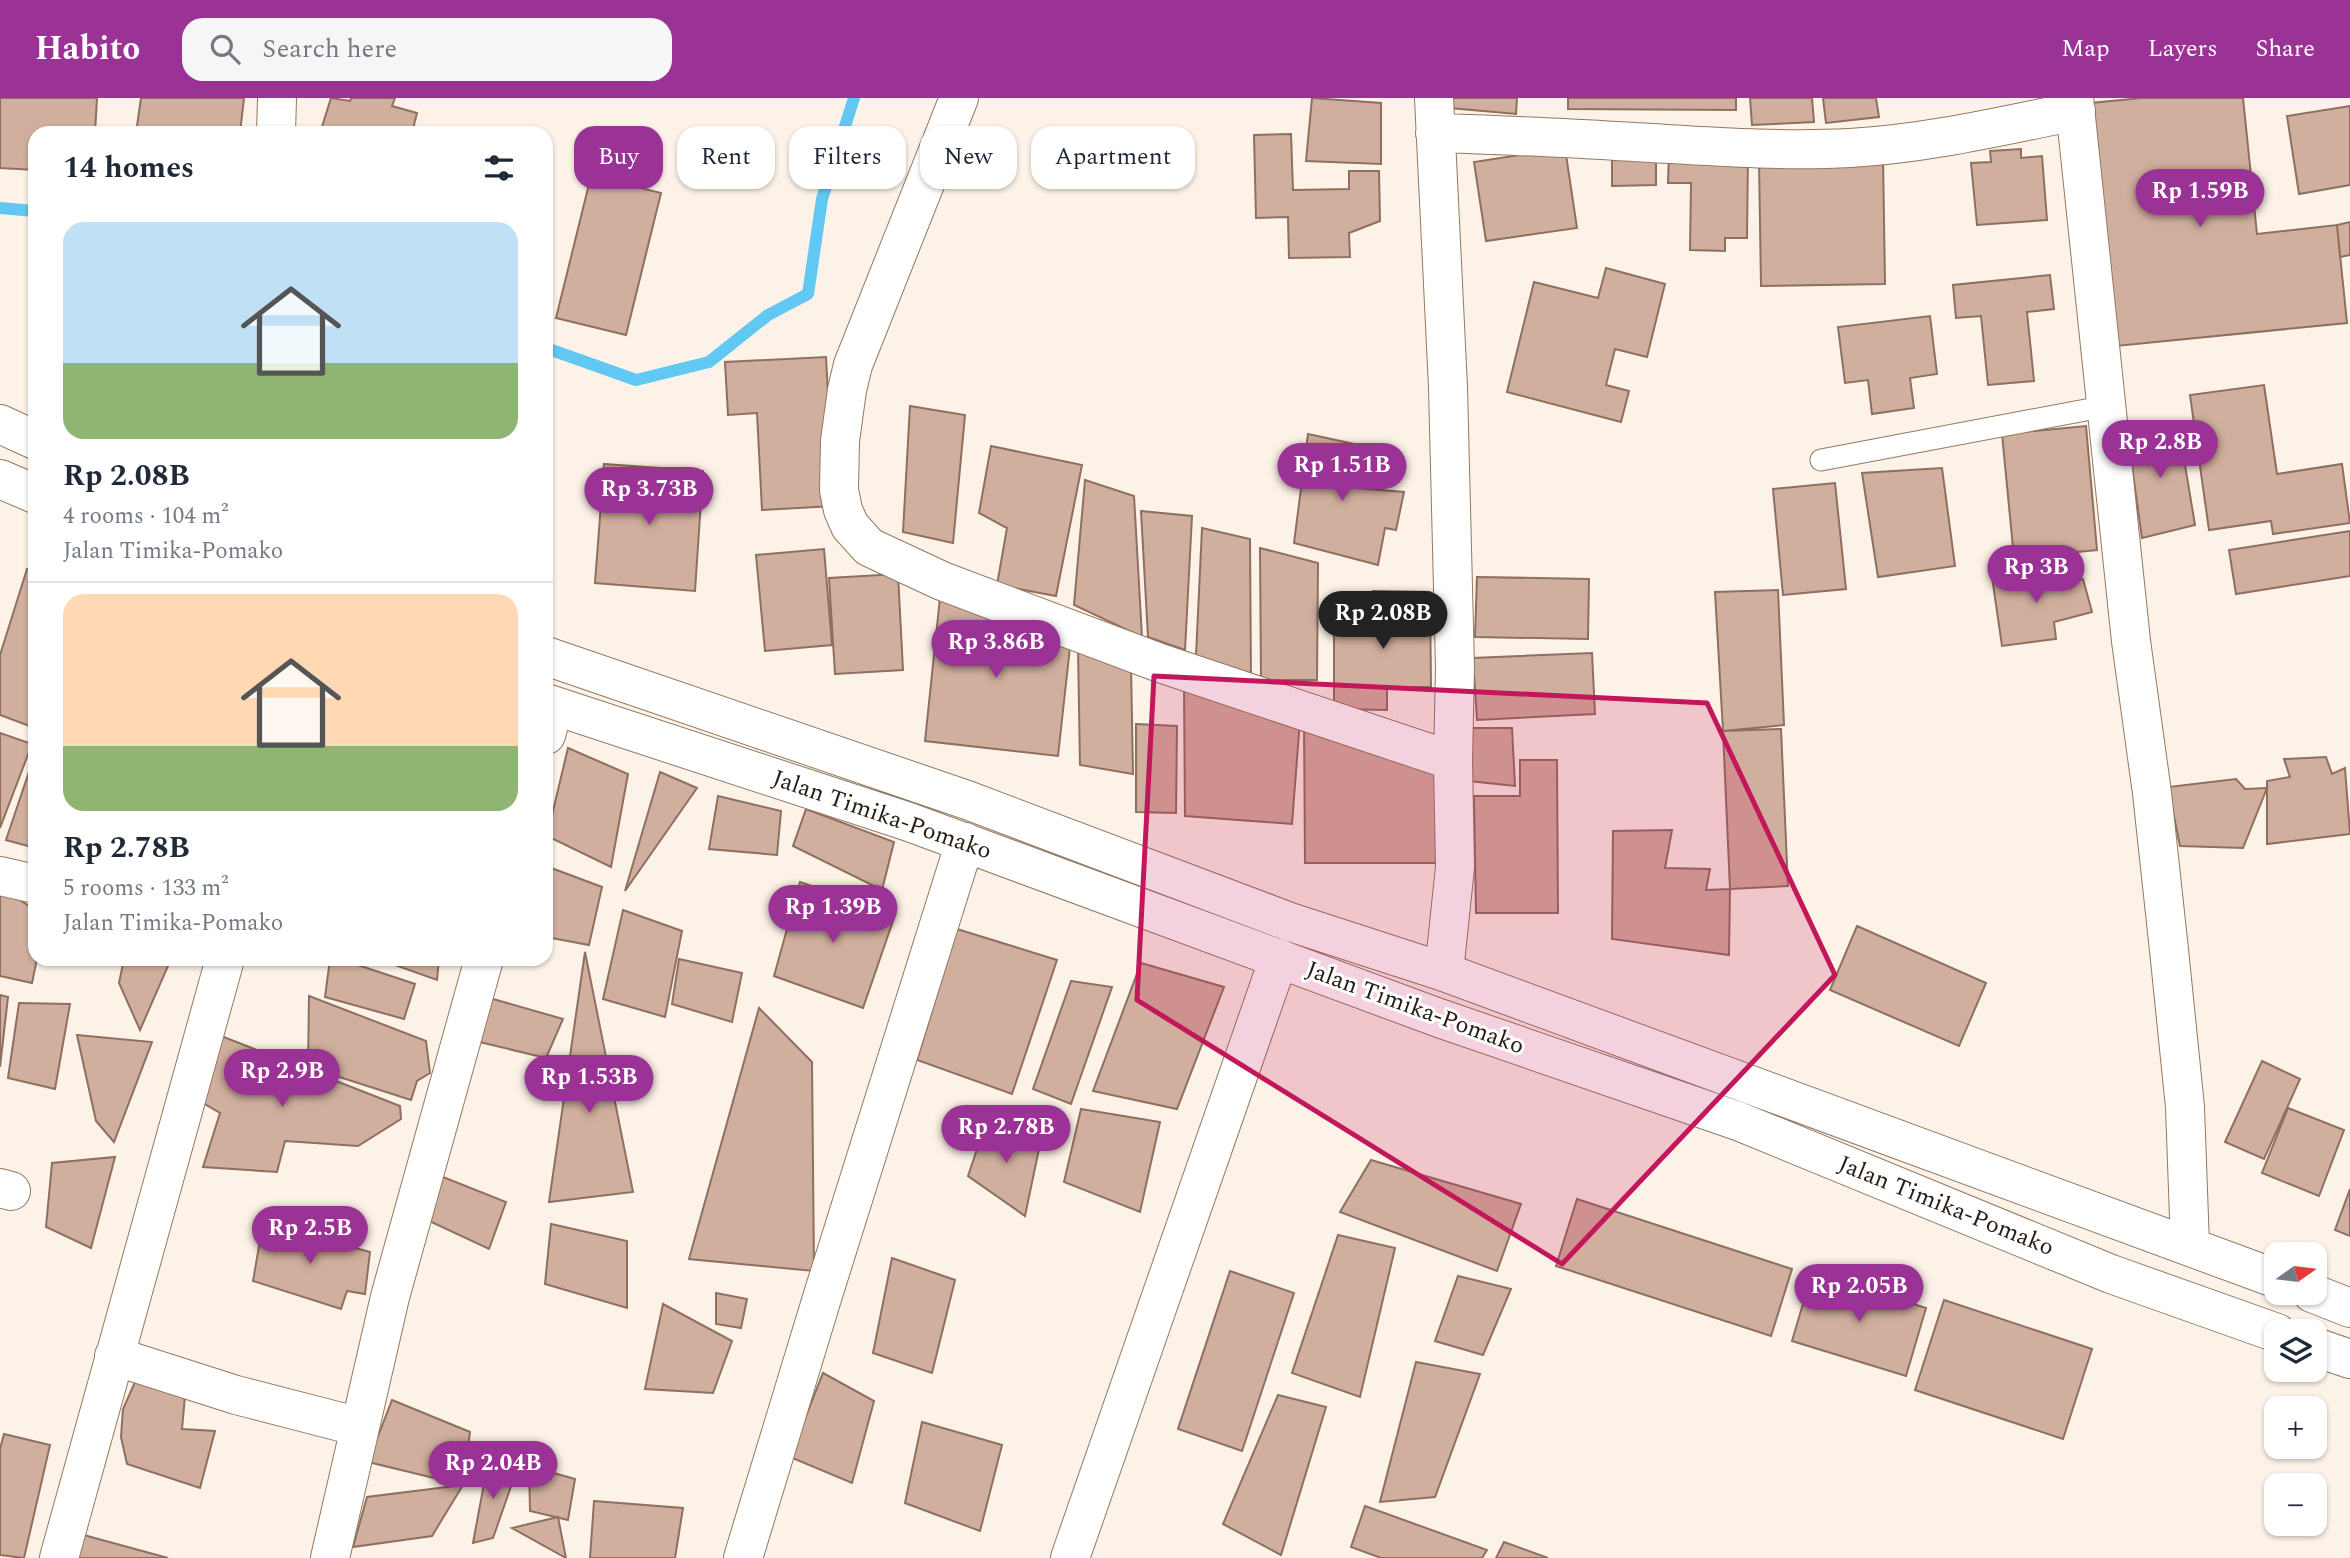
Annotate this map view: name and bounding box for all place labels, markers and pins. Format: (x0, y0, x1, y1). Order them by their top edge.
pin: Rp 1.59B (2128, 170, 2272, 229)
pin: Rp 2.8B (2095, 420, 2225, 480)
pin: Rp 1.51B (1270, 444, 1414, 503)
pin: Rp 3.73B (577, 468, 721, 527)
pin: Rp 3B (1987, 546, 2085, 605)
pin: Rp 2.08B (1311, 592, 1455, 651)
pin: Rp 3.86B (924, 620, 1068, 680)
pin: Rp 1.39B (761, 886, 905, 945)
pin: Rp 2.9B (217, 1049, 347, 1109)
pin: Rp 1.53B (517, 1056, 661, 1115)
pin: Rp 2.78B (934, 1105, 1078, 1165)
pin: Rp 2.5B (245, 1206, 375, 1266)
pin: Rp 2.05B (1787, 1264, 1931, 1324)
pin: Rp 2.04B (421, 1442, 565, 1501)

